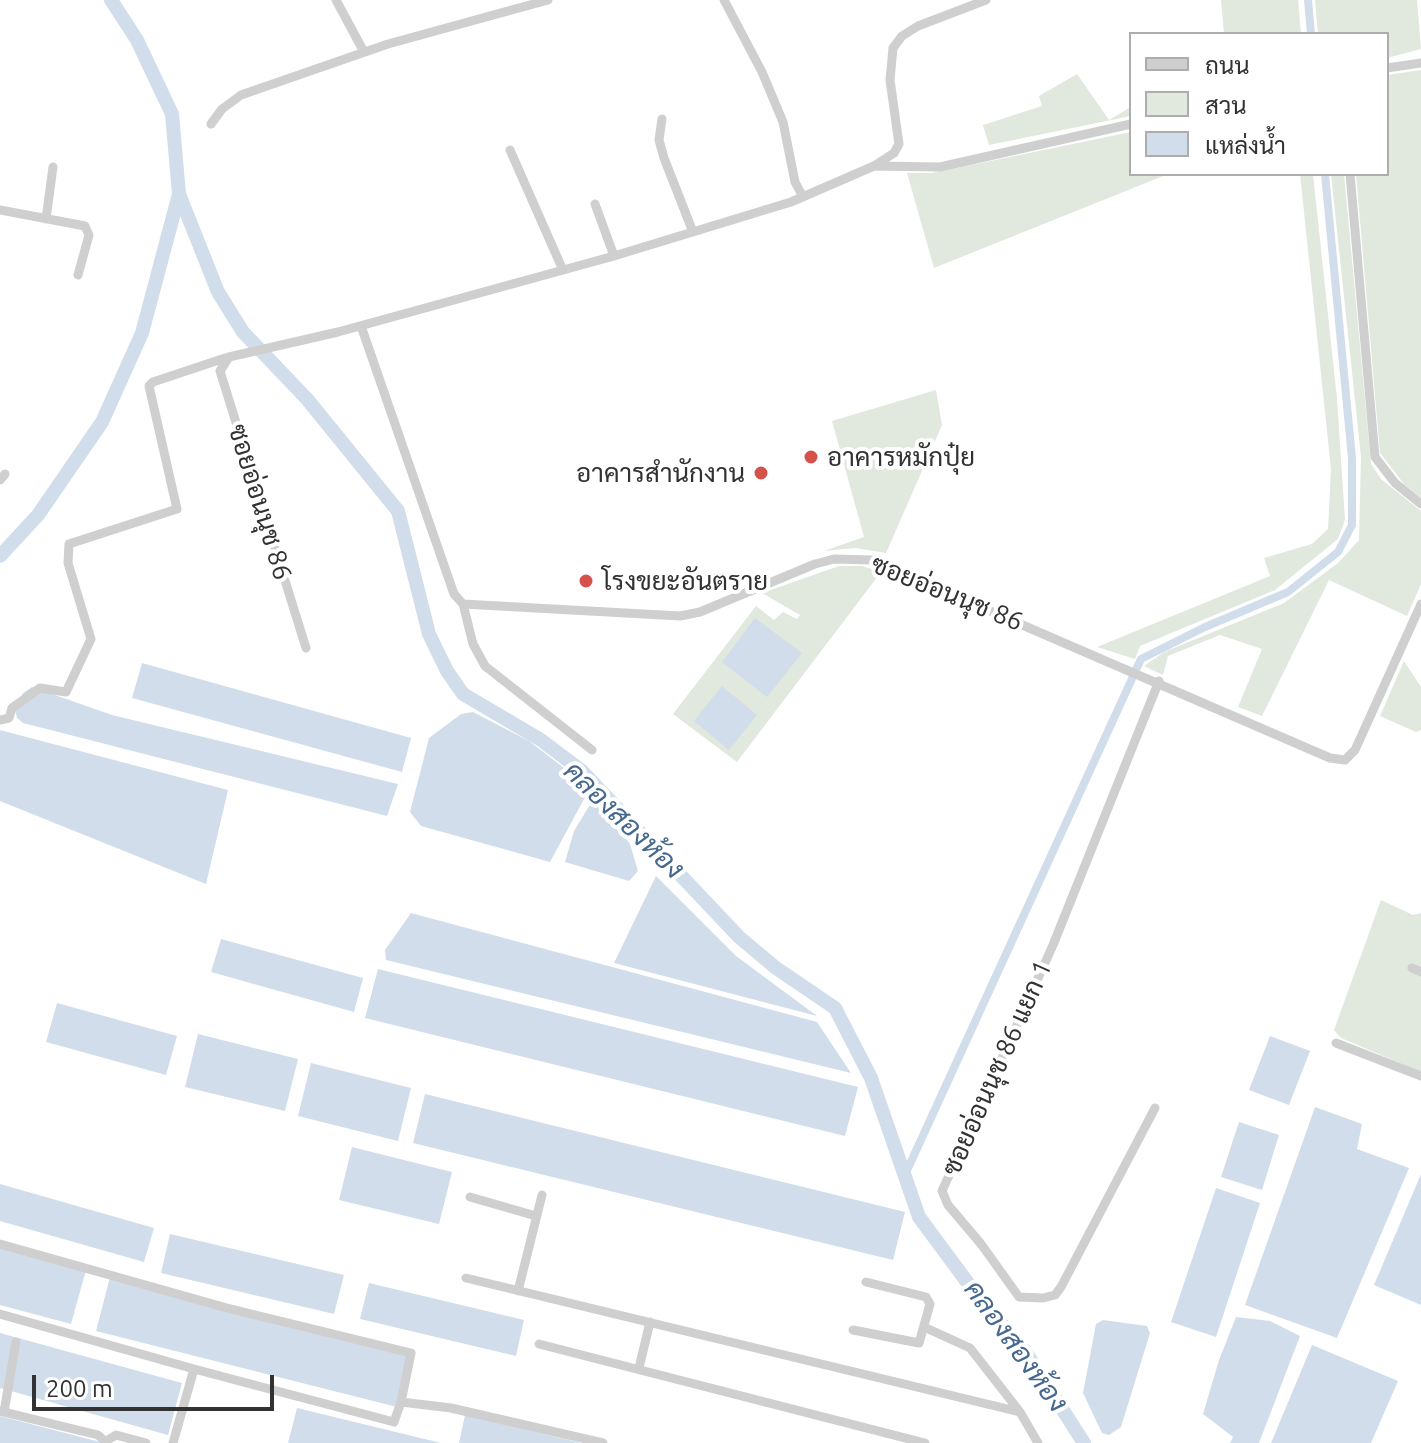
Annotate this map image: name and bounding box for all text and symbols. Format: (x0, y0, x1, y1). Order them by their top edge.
legend (1129, 32, 1389, 176)
text: ถนน (1205, 52, 1250, 79)
text: สวน (1205, 92, 1247, 119)
text: แหล่งน้ำ (1205, 132, 1286, 159)
street label: ซอยอ่อนนุช 86 (222, 421, 298, 583)
place label: อาคารหมักปุ๋ย (827, 441, 975, 473)
marker: อาคารหมักปุ๋ย (802, 448, 820, 466)
place label: อาคารสำนักงาน (576, 457, 745, 489)
marker: อาคารสำนักงาน (752, 464, 770, 482)
street label: ซอยอ่อนนุช 86 (867, 548, 1027, 638)
place label: โรงขยะอันตราย (602, 565, 768, 597)
marker: โรงขยะอันตราย (577, 572, 595, 590)
water label: คลองสองห้อง (557, 754, 691, 886)
street label: ซอยอ่อนนุช 86 แยก 1 (936, 956, 1058, 1180)
water label: คลองสองห้อง (957, 1274, 1075, 1418)
scale bar (36, 1359, 278, 1409)
text: 200 m (46, 1375, 113, 1402)

